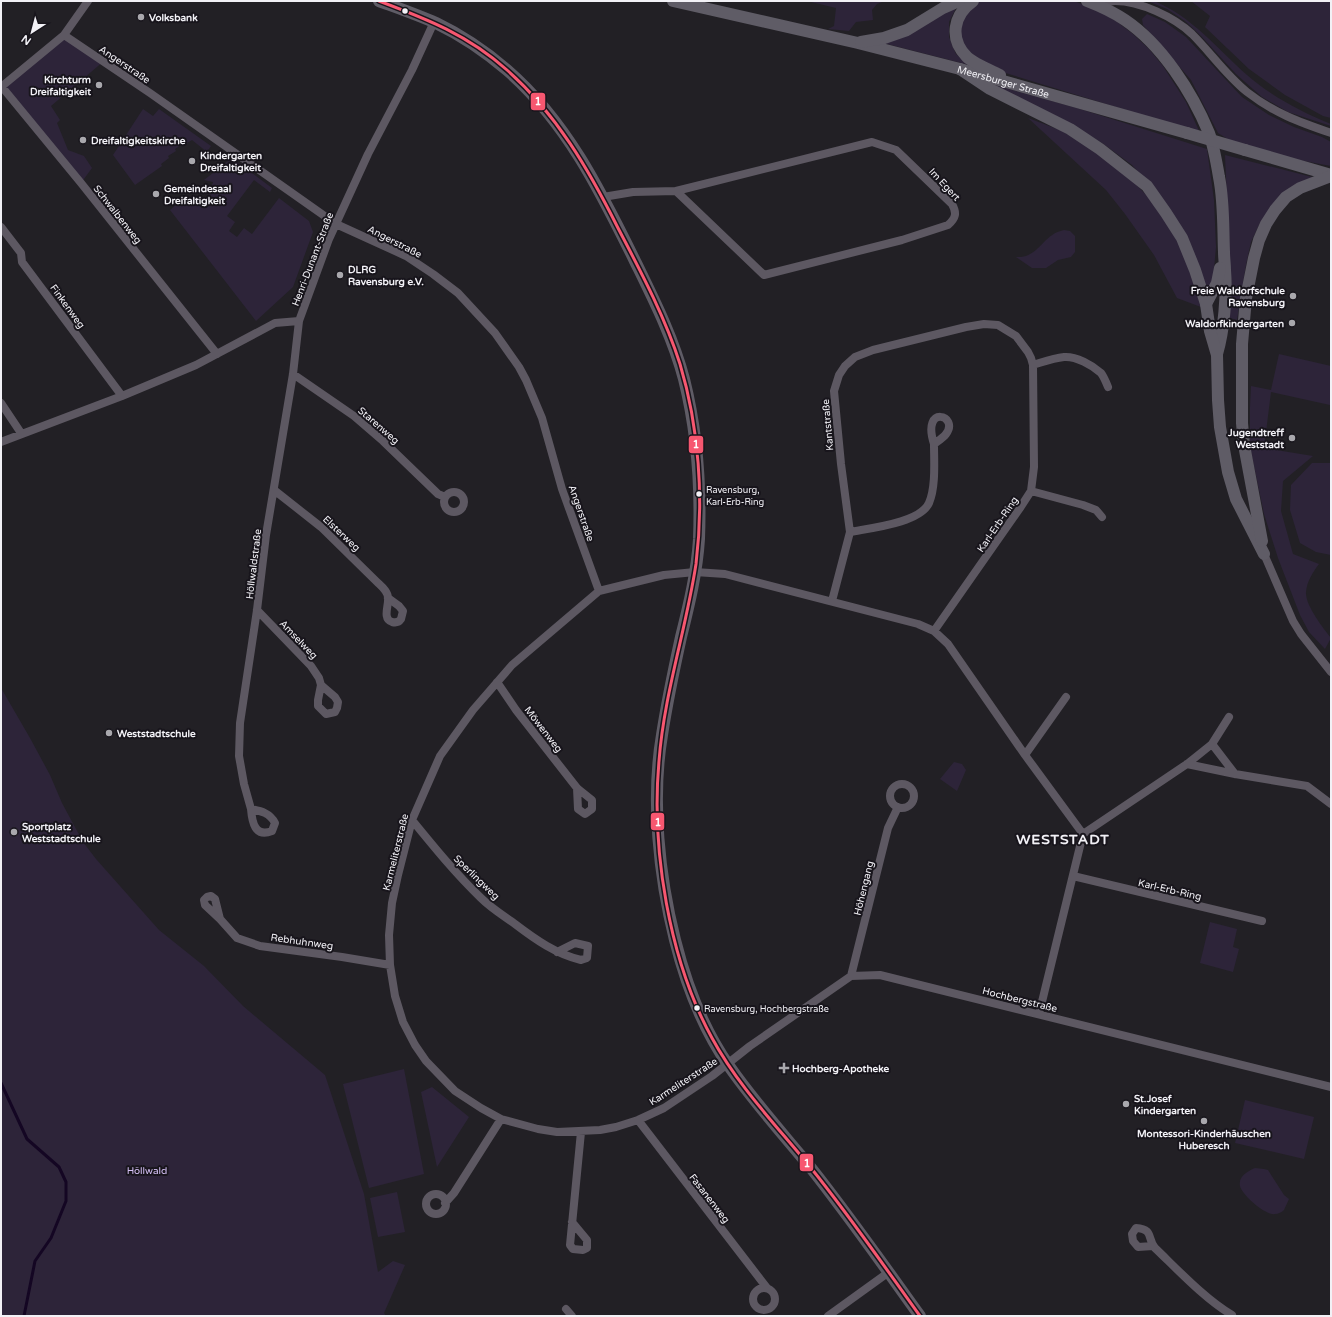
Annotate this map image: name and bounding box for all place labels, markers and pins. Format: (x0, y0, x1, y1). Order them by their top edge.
unlabelled marker (400, 6, 410, 16)
marker: Volksbank (136, 12, 146, 22)
place label: Volksbank (149, 12, 198, 24)
place label: Kirchturm Dreifaltigkeit (30, 74, 91, 98)
marker: Kirchturm Dreifaltigkeit (94, 80, 104, 90)
marker: Dreifaltigkeitskirche (78, 135, 88, 145)
place label: Dreifaltigkeitskirche (91, 135, 186, 147)
place label: Kindergarten Dreifaltigkeit (200, 150, 262, 174)
marker: Kindergarten Dreifaltigkeit (187, 156, 197, 166)
place label: Gemeindesaal Dreifaltigkeit (164, 183, 231, 207)
marker: Gemeindesaal Dreifaltigkeit (151, 189, 161, 199)
place label: DLRG Ravensburg e.V. (348, 264, 424, 288)
marker: DLRG Ravensburg e.V. (335, 270, 345, 280)
place label: Freie Waldorfschule Ravensburg (1191, 285, 1285, 309)
marker: Freie Waldorfschule Ravensburg (1288, 291, 1298, 301)
place label: Waldorfkindergarten (1185, 318, 1284, 330)
marker: Waldorfkindergarten (1287, 318, 1297, 328)
place label: Jugendtreff Weststadt (1227, 427, 1284, 451)
marker: Jugendtreff Weststadt (1287, 433, 1297, 443)
place label: Ravensburg, Karl-Erb-Ring (706, 485, 764, 508)
marker: Ravensburg, Karl-Erb-Ring (694, 489, 704, 499)
marker: Weststadtschule (104, 728, 114, 738)
place label: Weststadtschule (117, 728, 196, 740)
place label: Sportplatz Weststadtschule (22, 821, 101, 845)
marker: Sportplatz Weststadtschule (9, 827, 19, 837)
marker: Ravensburg, Hochbergstraße (692, 1003, 702, 1013)
place label: Ravensburg, Hochbergstraße (704, 1004, 829, 1015)
marker: Hochberg-Apotheke (779, 1063, 789, 1073)
place label: Hochberg-Apotheke (792, 1063, 889, 1075)
place label: St.Josef Kindergarten (1134, 1093, 1196, 1117)
marker: St.Josef Kindergarten (1121, 1099, 1131, 1109)
marker: Montessori-Kinderhäuschen Huberesch (1199, 1116, 1209, 1126)
place label: Montessori-Kinderhäuschen Huberesch (1137, 1128, 1271, 1152)

